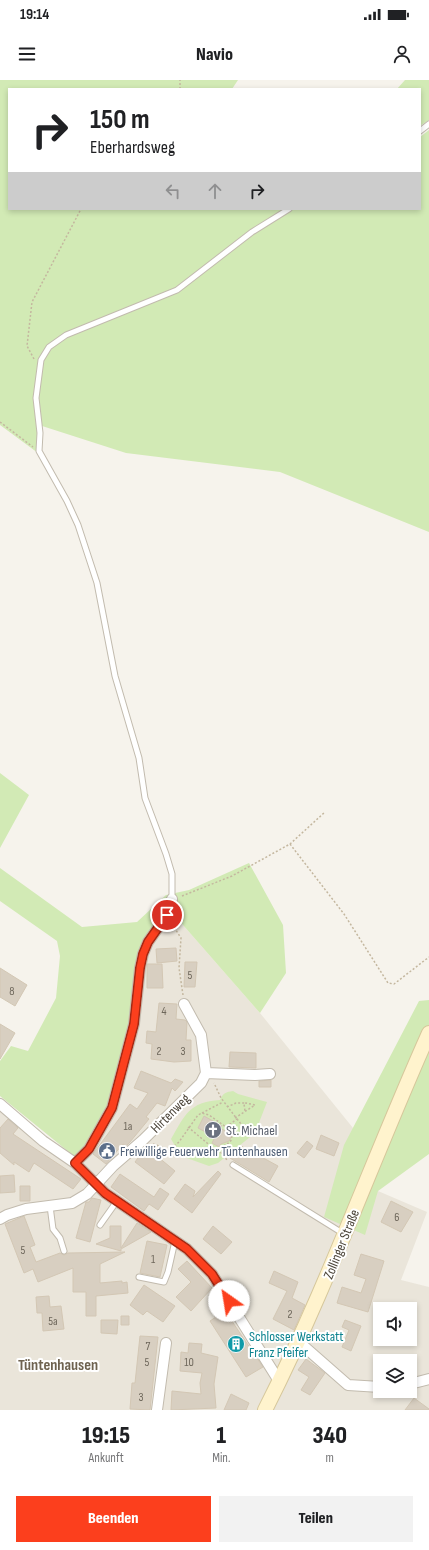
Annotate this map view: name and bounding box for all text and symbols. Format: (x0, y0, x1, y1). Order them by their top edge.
text: 19:14 (20, 5, 49, 24)
icon: menu (16, 43, 38, 65)
icon: person (391, 43, 413, 65)
text: Navio (196, 44, 233, 65)
text: 150 m (90, 103, 150, 136)
icon: right (24, 104, 76, 156)
text: Eberhardsweg (90, 137, 175, 158)
icon: left (162, 180, 184, 202)
icon: ahead (204, 180, 226, 202)
icon: right (246, 180, 268, 202)
pin (150, 898, 184, 932)
icon: arrive (156, 904, 178, 926)
house number: 5 (188, 968, 193, 983)
house number: 8 (9, 984, 15, 999)
house number: 4 (161, 1004, 167, 1019)
house number: 2 (157, 1044, 162, 1059)
house number: 3 (180, 1044, 186, 1059)
street label: Hirtenweg (147, 1090, 194, 1137)
house number: 1a (124, 1119, 133, 1134)
church icon: St. Michael (203, 1120, 223, 1140)
place label: St. Michael (226, 1122, 277, 1139)
public building icon: Freiwillige Feuerwehr Tüntenhausen (97, 1141, 117, 1161)
place label: Freiwillige Feuerwehr Tüntenhausen (120, 1143, 288, 1160)
street label: Zollinger Straße (320, 1207, 363, 1282)
house number: 6 (394, 1210, 400, 1225)
house number: 5 (21, 1243, 26, 1258)
house number: 1 (151, 1252, 156, 1267)
position arrow (208, 1280, 250, 1322)
map controls (373, 1302, 417, 1398)
button: sound (373, 1302, 417, 1346)
house number: 2 (288, 1307, 293, 1322)
house number: 5a (48, 1314, 58, 1329)
place label: Schlosser Werkstatt Franz Pfeifer (249, 1328, 344, 1361)
building icon: Schlosser Werkstatt Franz Pfeifer (226, 1334, 246, 1354)
house number: 7 (146, 1339, 151, 1354)
button: layers (373, 1354, 417, 1398)
house number: 5 (145, 1355, 150, 1370)
house number: 10 (184, 1355, 194, 1370)
district label: Tüntenhausen (18, 1356, 98, 1375)
house number: 3 (138, 1390, 144, 1405)
text: 19:15 (82, 1421, 130, 1450)
text: 1 (216, 1421, 226, 1450)
text: 340 (312, 1421, 347, 1450)
text: Ankunft (89, 1450, 124, 1466)
text: Min. (212, 1450, 230, 1466)
text: m (325, 1450, 334, 1466)
button: Beenden (16, 1496, 211, 1542)
button: Teilen (219, 1496, 413, 1542)

